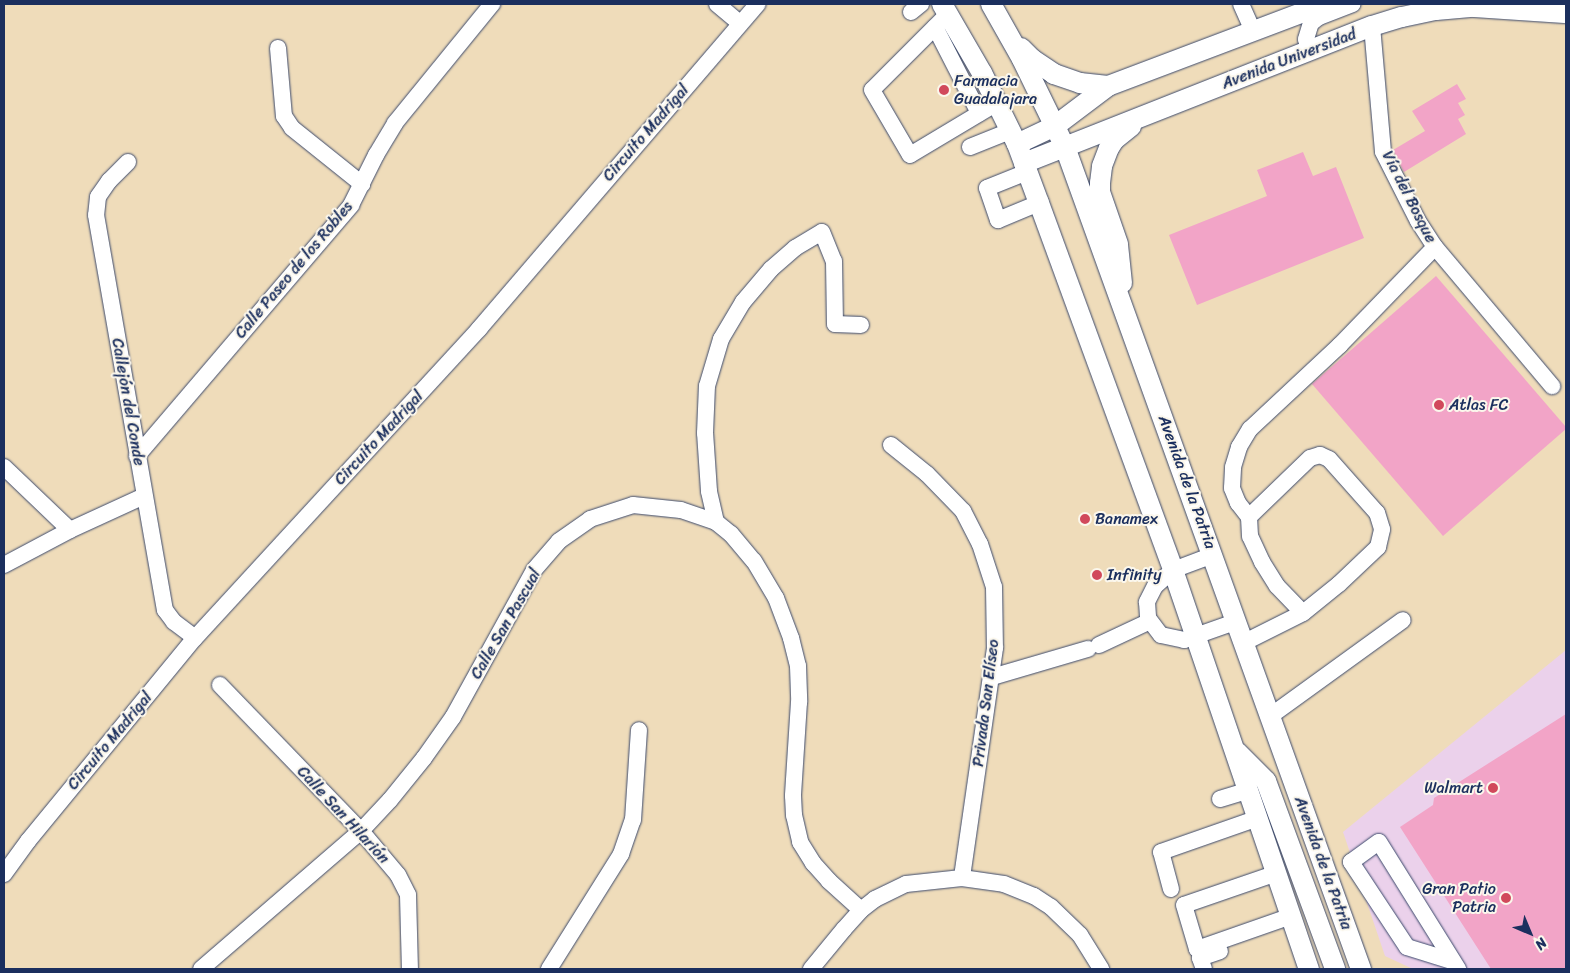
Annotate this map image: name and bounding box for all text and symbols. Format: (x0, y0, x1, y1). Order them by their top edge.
street label: Avenida Universidad (1219, 25, 1359, 93)
place label: Farmacia Guadalajara (954, 71, 1037, 109)
street label: Circuito Madrigal (599, 81, 693, 185)
marker: Farmacia Guadalajara (938, 84, 950, 96)
street label: Vía del Bosque (1377, 148, 1441, 246)
street label: Calle Paseo de los Robles (230, 196, 358, 344)
street label: Callejón del Conde (107, 336, 149, 468)
street label: Circuito Madrigal (330, 387, 428, 489)
place label: Atlas FC (1449, 395, 1509, 415)
marker: Atlas FC (1433, 399, 1445, 411)
street label: Avenida de la Patria (1154, 412, 1220, 552)
place label: Banamex (1095, 509, 1158, 529)
marker: Banamex (1079, 513, 1091, 525)
street label: Calle San Pascual (467, 565, 545, 683)
place label: Infinity (1107, 565, 1162, 585)
marker: Infinity (1091, 569, 1103, 581)
street label: Privada San Elíseo (969, 638, 1003, 768)
street label: Circuito Madrigal (63, 688, 157, 794)
street label: Calle San Hilarión (293, 762, 393, 868)
place label: Walmart (1424, 778, 1483, 798)
marker: Walmart (1487, 782, 1499, 794)
street label: Avenida de la Patria (1290, 793, 1356, 933)
place label: Gran Patio Patria (1422, 879, 1496, 917)
marker: Gran Patio Patria (1500, 892, 1512, 904)
north arrow (1505, 908, 1555, 958)
text: N (1529, 932, 1553, 956)

